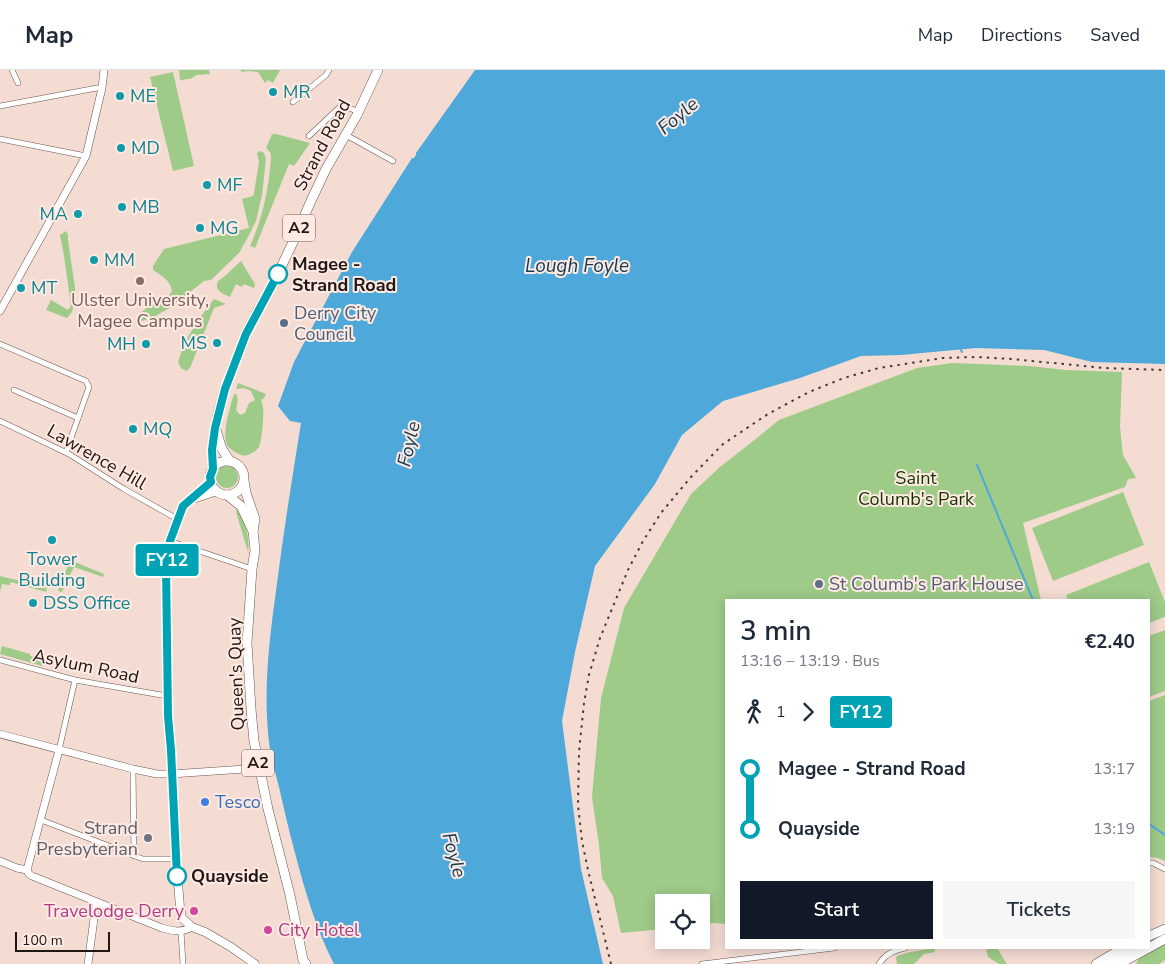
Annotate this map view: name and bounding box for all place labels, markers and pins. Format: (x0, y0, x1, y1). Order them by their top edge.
place label: MR (283, 80, 310, 104)
place label: ME (130, 84, 156, 108)
marker: MR (267, 86, 279, 98)
marker: ME (114, 90, 126, 102)
place label: MD (131, 136, 160, 160)
marker: MD (115, 142, 127, 154)
place label: MF (217, 173, 242, 197)
marker: MF (201, 179, 213, 191)
place label: MB (132, 195, 160, 219)
marker: MB (116, 201, 128, 213)
place label: MA (39, 202, 68, 226)
marker: MA (72, 208, 84, 220)
place label: MG (210, 216, 238, 240)
marker: MG (194, 222, 206, 234)
place label: MM (104, 248, 135, 272)
place label: Magee - Strand Road (292, 252, 396, 297)
marker: MM (88, 254, 100, 266)
marker: Magee - Strand Road (268, 264, 288, 284)
marker: Ulster University, Magee Campus (134, 275, 146, 287)
place label: MT (31, 276, 57, 300)
marker: MT (15, 282, 27, 294)
place label: Ulster University, Magee Campus (71, 288, 209, 333)
place label: Derry City Council (294, 301, 377, 346)
marker: Derry City Council (278, 317, 290, 329)
place label: MS (181, 331, 207, 355)
place label: MH (107, 332, 136, 356)
marker: MS (211, 337, 223, 349)
marker: MH (140, 338, 152, 350)
place label: MQ (143, 417, 172, 441)
marker: MQ (127, 423, 139, 435)
marker: Tower Building (46, 534, 58, 546)
place label: Tower Building (18, 547, 86, 592)
place label: St Columb's Park House (829, 572, 1024, 596)
marker: St Columb's Park House (813, 578, 825, 590)
place label: DSS Office (43, 591, 130, 615)
marker: DSS Office (27, 597, 39, 609)
place label: Tesco (215, 790, 261, 814)
marker: Tesco (199, 796, 211, 808)
place label: Strand Presbyterian (36, 816, 138, 861)
marker: Strand Presbyterian (142, 832, 154, 844)
place label: Quayside (191, 864, 269, 888)
marker: Quayside (167, 866, 187, 886)
place label: Travelodge Derry (44, 899, 185, 923)
marker: Travelodge Derry (188, 905, 200, 917)
place label: City Hotel (278, 918, 360, 942)
marker: City Hotel (262, 924, 274, 936)

